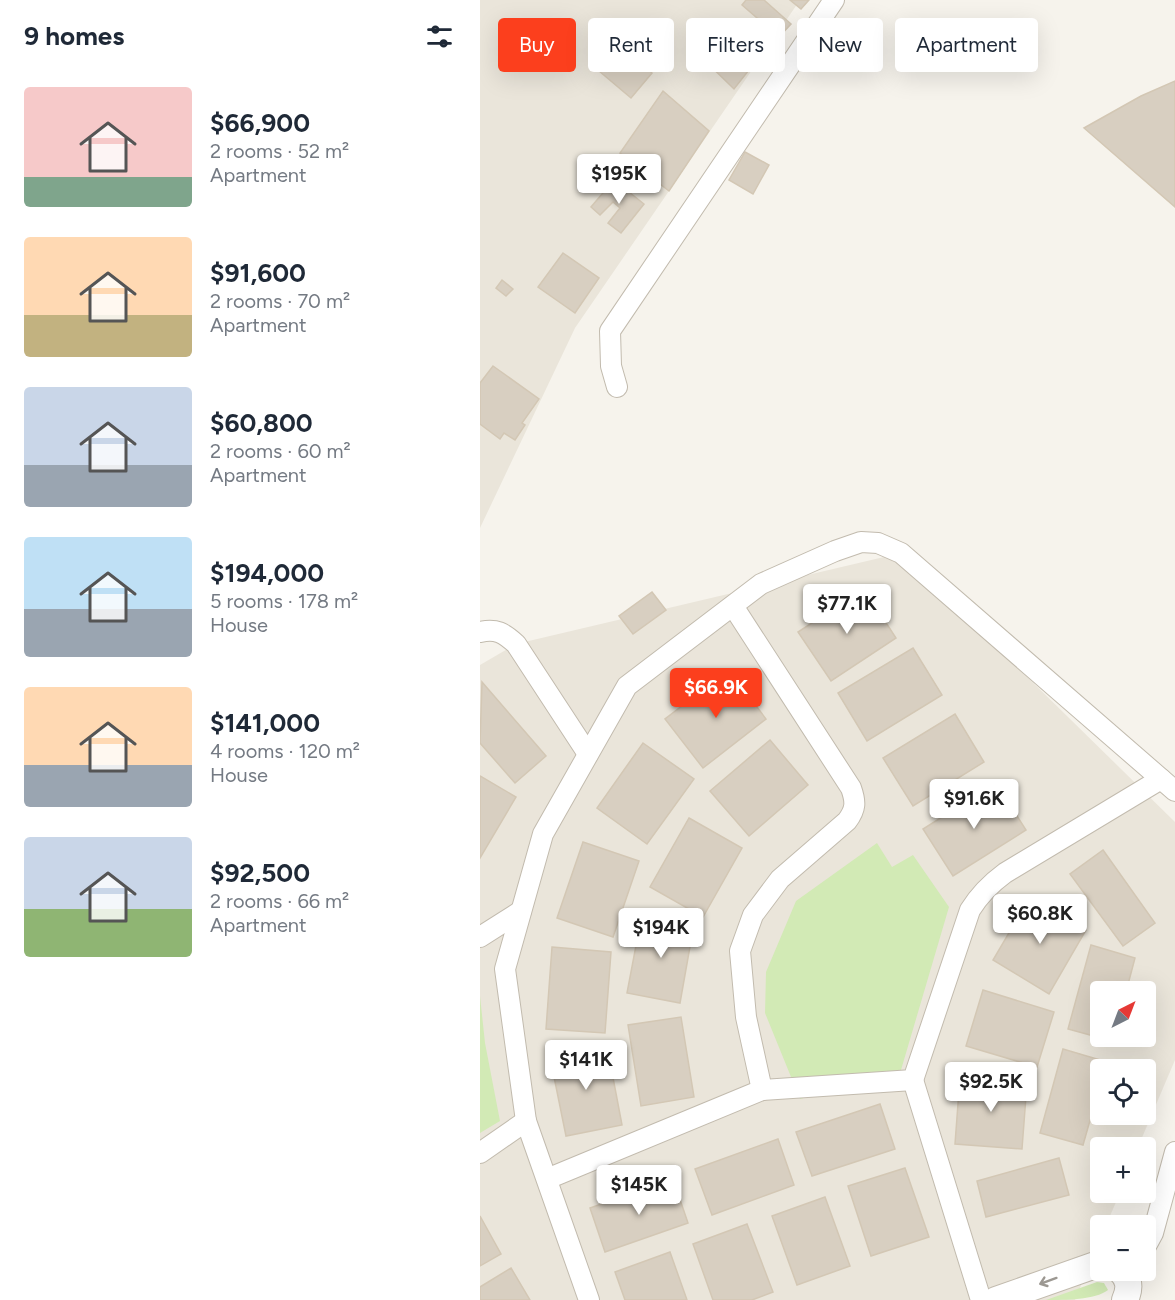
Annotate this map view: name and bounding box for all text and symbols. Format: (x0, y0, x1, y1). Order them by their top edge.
chip: Buy (498, 18, 576, 72)
chip: Rent (588, 18, 674, 72)
chip: Filters (686, 18, 785, 72)
chip: New (797, 18, 883, 72)
chip: Apartment (895, 18, 1038, 72)
text: 9 homes (24, 20, 124, 52)
icon: filters (423, 20, 456, 53)
text: $66,900 (210, 107, 310, 139)
icon: home (72, 111, 144, 183)
text: 2 rooms · 52 m² (210, 139, 349, 163)
pin: $195K (577, 154, 661, 205)
text: $195K (591, 161, 647, 185)
text: Apartment (210, 163, 307, 187)
text: $91,600 (210, 257, 306, 289)
icon: home (72, 261, 144, 333)
text: 2 rooms · 70 m² (210, 289, 350, 313)
text: Apartment (210, 313, 307, 337)
text: $60,800 (210, 407, 313, 439)
icon: home (72, 411, 144, 483)
text: 2 rooms · 60 m² (210, 439, 351, 463)
text: Apartment (210, 463, 307, 487)
text: $194,000 (210, 557, 324, 589)
icon: home (72, 561, 144, 633)
pin: $77.1K (798, 584, 896, 635)
text: 5 rooms · 178 m² (210, 589, 358, 613)
text: $77.1K (817, 591, 877, 615)
text: House (210, 613, 268, 637)
pin: $66.9K (667, 668, 765, 719)
text: $66.9K (684, 675, 748, 699)
text: $141,000 (210, 707, 320, 739)
icon: home (72, 711, 144, 783)
text: 4 rooms · 120 m² (210, 739, 360, 763)
text: House (210, 763, 268, 787)
pin: $91.6K (925, 779, 1023, 830)
text: $91.6K (944, 786, 1005, 810)
text: $92,500 (210, 857, 310, 889)
icon: home (72, 861, 144, 933)
text: 2 rooms · 66 m² (210, 889, 349, 913)
pin: $60.8K (991, 894, 1089, 945)
text: $60.8K (1007, 901, 1073, 925)
pin: $194K (619, 908, 703, 959)
text: Apartment (210, 913, 307, 937)
text: $194K (632, 915, 690, 939)
north arrow (1090, 981, 1156, 1047)
map controls (1090, 981, 1156, 1281)
pin: $141K (544, 1040, 628, 1091)
text: $141K (559, 1047, 613, 1071)
button: locate (1090, 1059, 1156, 1125)
pin: $92.5K (942, 1062, 1040, 1113)
text: $92.5K (959, 1069, 1023, 1093)
button: + (1090, 1137, 1156, 1203)
pin: $145K (597, 1165, 681, 1216)
text: $145K (610, 1172, 668, 1196)
button: − (1090, 1215, 1156, 1281)
one-way arrow (1039, 1276, 1058, 1287)

